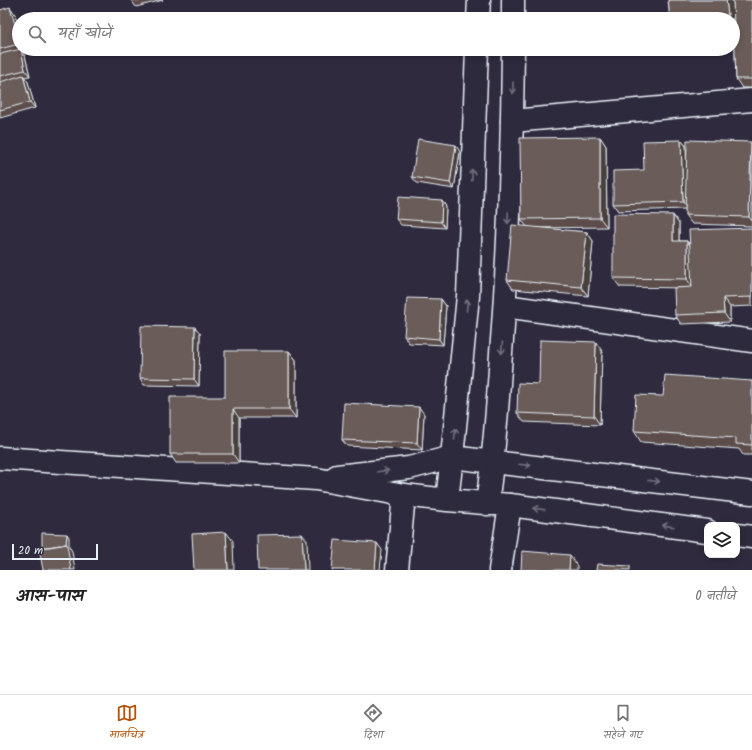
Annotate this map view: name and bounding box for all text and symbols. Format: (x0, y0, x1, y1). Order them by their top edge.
search box (12, 12, 740, 56)
text: यहाँ खोजें (58, 22, 112, 46)
icon: search (26, 23, 48, 45)
one-way arrow (509, 81, 517, 94)
one-way arrow (468, 169, 476, 182)
one-way arrow (505, 211, 512, 224)
one-way arrow (463, 298, 470, 311)
one-way arrow (498, 341, 505, 354)
one-way arrow (451, 428, 458, 441)
one-way arrow (518, 461, 531, 469)
one-way arrow (376, 467, 389, 474)
one-way arrow (647, 477, 660, 485)
one-way arrow (533, 505, 546, 513)
one-way arrow (662, 522, 675, 530)
map controls (704, 522, 740, 558)
button: layers (704, 522, 740, 558)
scale bar (12, 542, 98, 561)
text: 20 m (18, 542, 43, 560)
text: आस-पास (16, 583, 84, 610)
text: 0 नतीजे (695, 586, 736, 607)
tab: मानचित्र (109, 702, 144, 744)
tab: दिशा (362, 702, 384, 744)
tab: सहेजे गए (603, 702, 643, 744)

